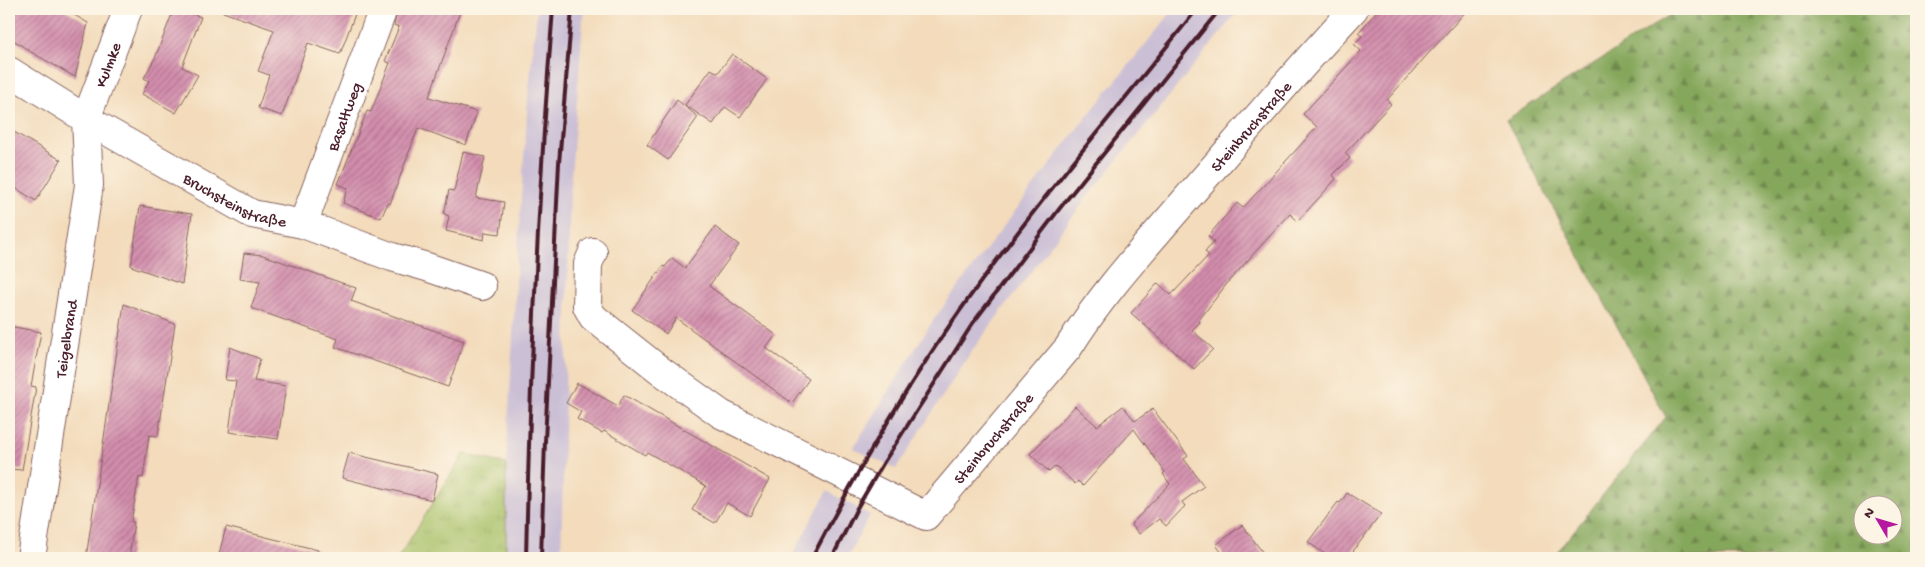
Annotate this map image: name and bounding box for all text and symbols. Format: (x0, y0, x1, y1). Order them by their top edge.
street label: Kulmke (93, 40, 128, 91)
street label: Steinbruchstraße (1208, 78, 1298, 177)
street label: Basaltweg (325, 81, 368, 155)
street label: Bruchsteinstraße (178, 170, 288, 234)
street label: Teigelbrand (53, 297, 84, 381)
street label: Steinbruchstraße (951, 390, 1040, 489)
north arrow (1852, 494, 1902, 544)
text: N (1860, 505, 1879, 522)

